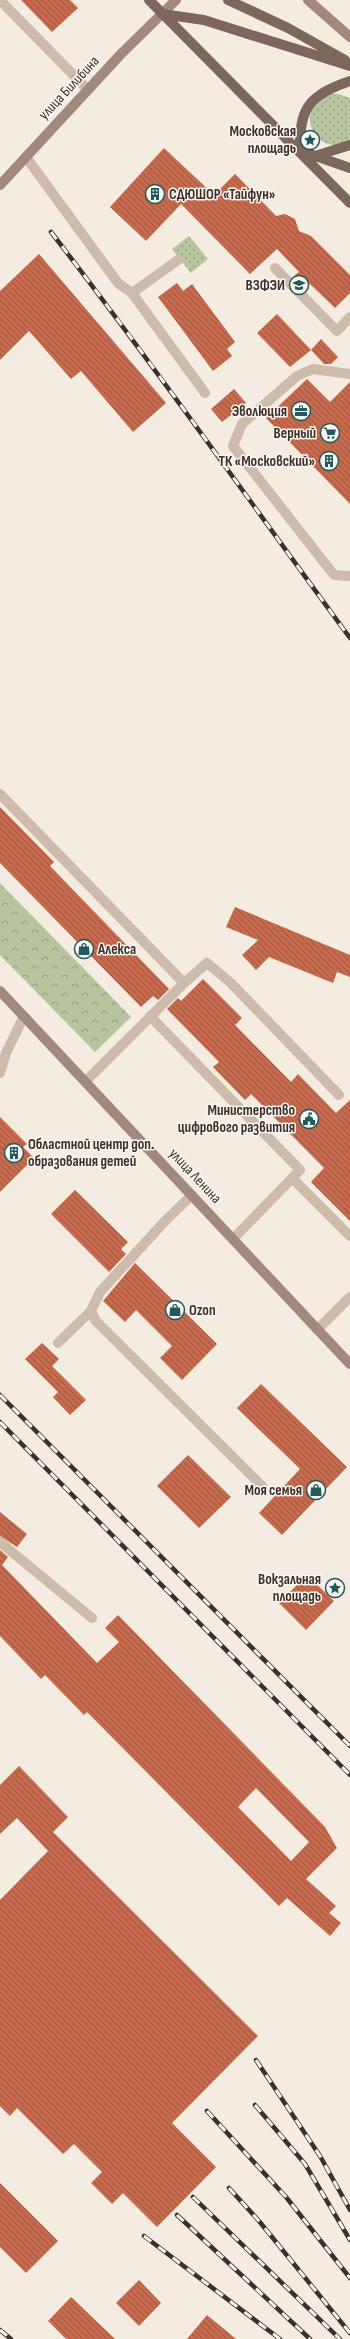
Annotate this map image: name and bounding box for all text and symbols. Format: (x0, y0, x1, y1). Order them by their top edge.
street label: улица Билибина (35, 52, 104, 124)
place label: Московская площадь (229, 122, 296, 158)
place icon: Московская площадь (299, 129, 321, 151)
building icon: СДЮШОР «Тайфун» (144, 183, 166, 205)
place label: СДЮШОР «Тайфун» (169, 185, 276, 204)
school or university icon: ВЗФЭИ (288, 274, 310, 296)
place label: ВЗФЭИ (246, 276, 285, 295)
office icon: Эволюция (290, 400, 312, 422)
place label: Эволюция (232, 402, 287, 421)
supermarket icon: Верный (319, 422, 341, 444)
place label: Верный (274, 424, 316, 443)
building icon: ТК «Московский» (318, 450, 340, 472)
place label: ТК «Московский» (218, 452, 315, 471)
shop icon: Алекса (73, 938, 95, 960)
place label: Алекса (97, 940, 136, 959)
place label: Министерство цифрового развития (178, 1101, 295, 1137)
public building icon: Министерство цифрового развития (298, 1108, 320, 1130)
place label: Областной центр доп. образования детей (28, 1135, 154, 1171)
building icon: Областной центр доп. образования детей (3, 1142, 25, 1164)
street label: улица Ленина (165, 1144, 226, 1208)
shop icon: Ozon (164, 1299, 186, 1321)
place label: Ozon (189, 1301, 216, 1320)
shop icon: Моя семья (305, 1479, 327, 1501)
place label: Моя семья (244, 1481, 302, 1500)
place label: Вокзальная площадь (258, 1570, 321, 1606)
place icon: Вокзальная площадь (324, 1577, 346, 1599)

